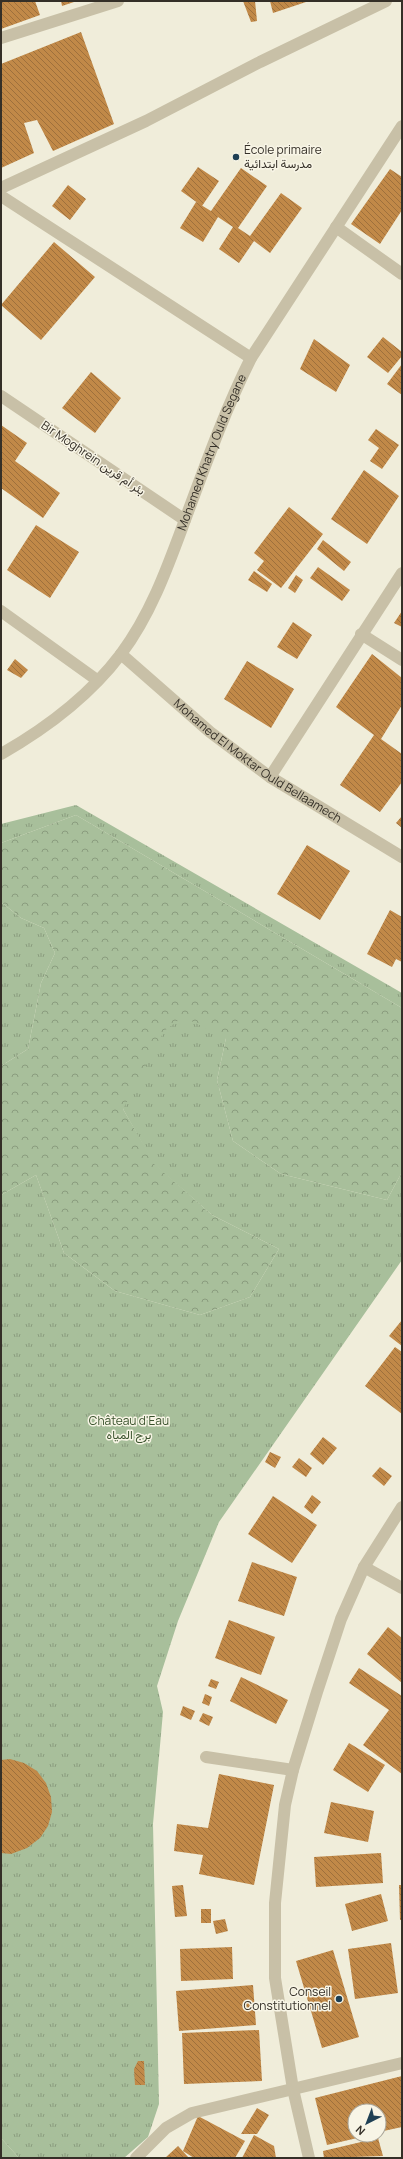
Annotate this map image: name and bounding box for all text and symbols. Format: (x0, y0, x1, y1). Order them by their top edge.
place label: École primaire مدرسة ابتدائية (244, 141, 322, 172)
marker: École primaire مدرسة ابتدائية (231, 152, 241, 162)
street label: Mohamed Khatry Ould Segane (173, 371, 250, 533)
street label: Bir Moghrein بئر أم قرين (38, 416, 149, 499)
street label: Mohamed El Moktar Ould Bellaamech (170, 695, 345, 827)
park label: Château d'Eau برج المياه (89, 1412, 169, 1444)
place label: Conseil Constitutionnel (244, 1983, 331, 2014)
marker: Conseil Constitutionnel (334, 1994, 344, 2004)
north arrow (347, 2103, 387, 2143)
text: N (352, 2123, 368, 2139)

